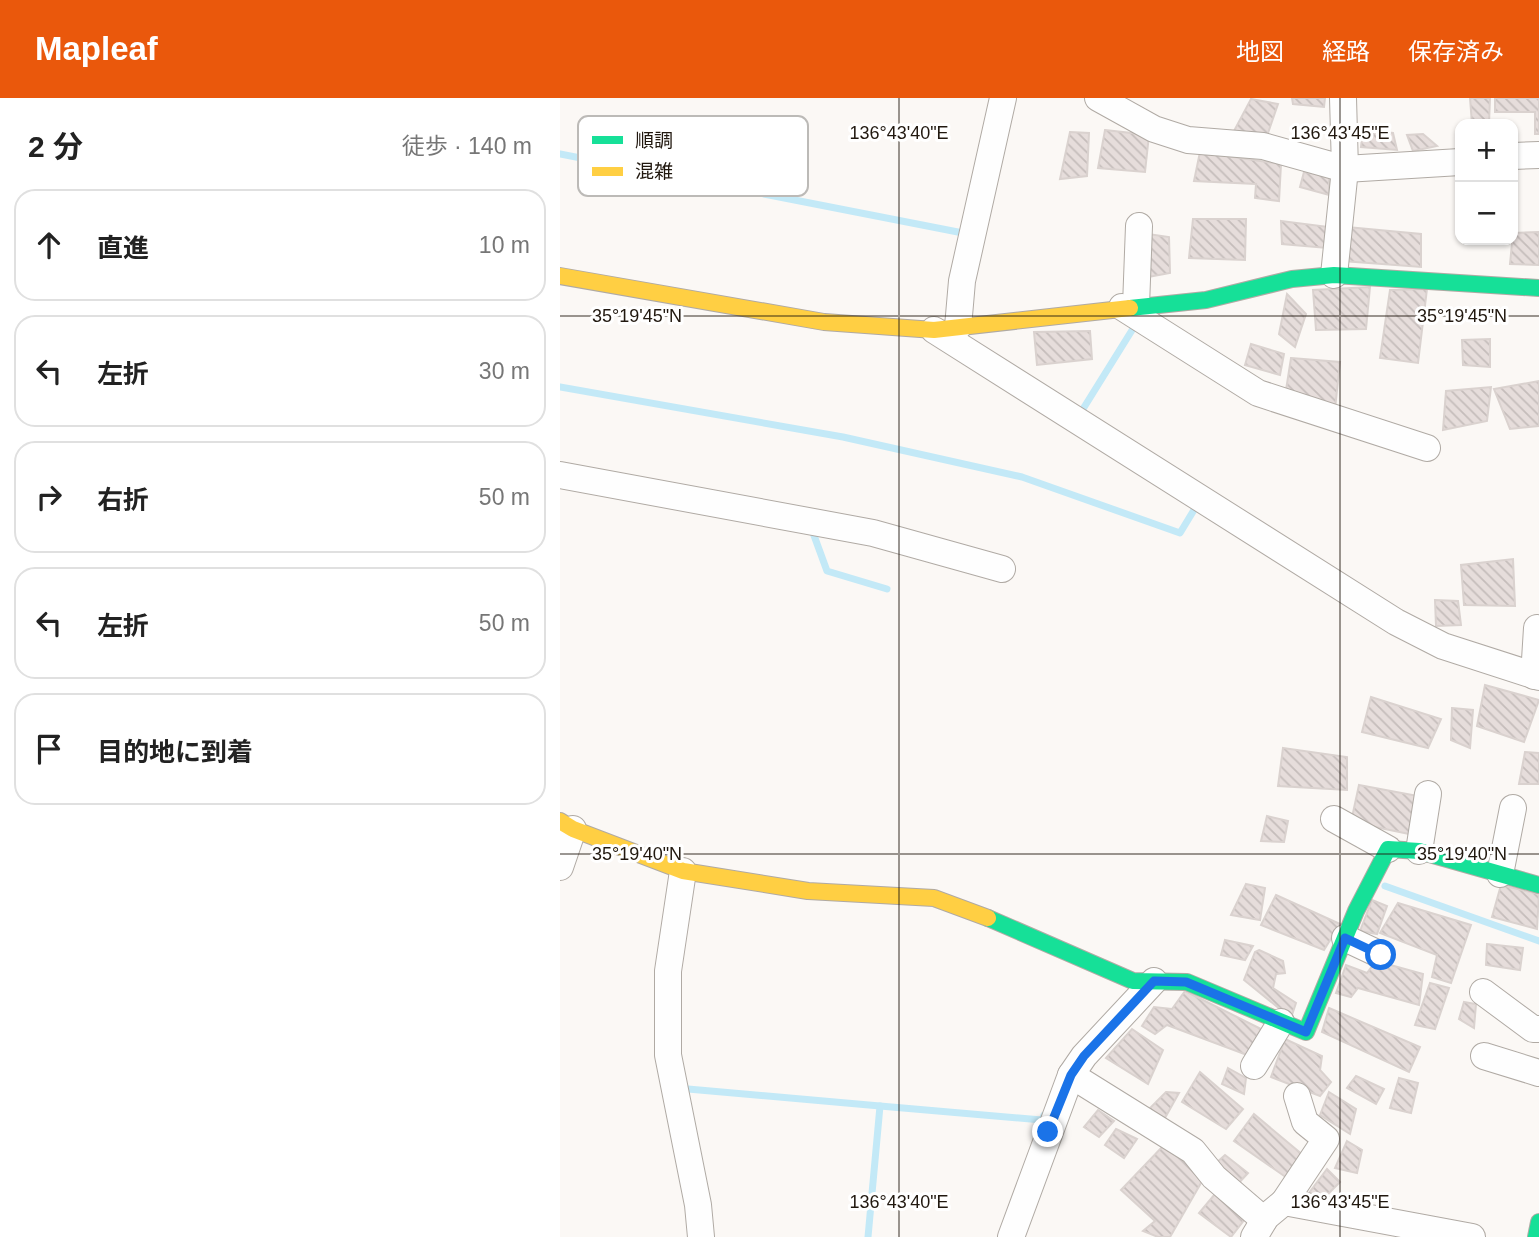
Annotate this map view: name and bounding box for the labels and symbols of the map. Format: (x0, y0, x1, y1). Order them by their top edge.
legend (578, 116, 808, 196)
text: 136°43'40"E (849, 123, 949, 143)
text: 136°43'45"E (1290, 123, 1390, 143)
text: 順調 (635, 130, 673, 151)
text: 混雑 (635, 161, 673, 182)
text: 35°19'45"N (592, 306, 682, 326)
text: 35°19'45"N (1417, 306, 1507, 326)
text: 35°19'40"N (592, 844, 682, 864)
text: 35°19'40"N (1417, 844, 1507, 864)
route start (1365, 939, 1396, 970)
route end (1032, 1116, 1063, 1147)
text: 136°43'40"E (849, 1192, 949, 1212)
text: 136°43'45"E (1290, 1192, 1390, 1212)

